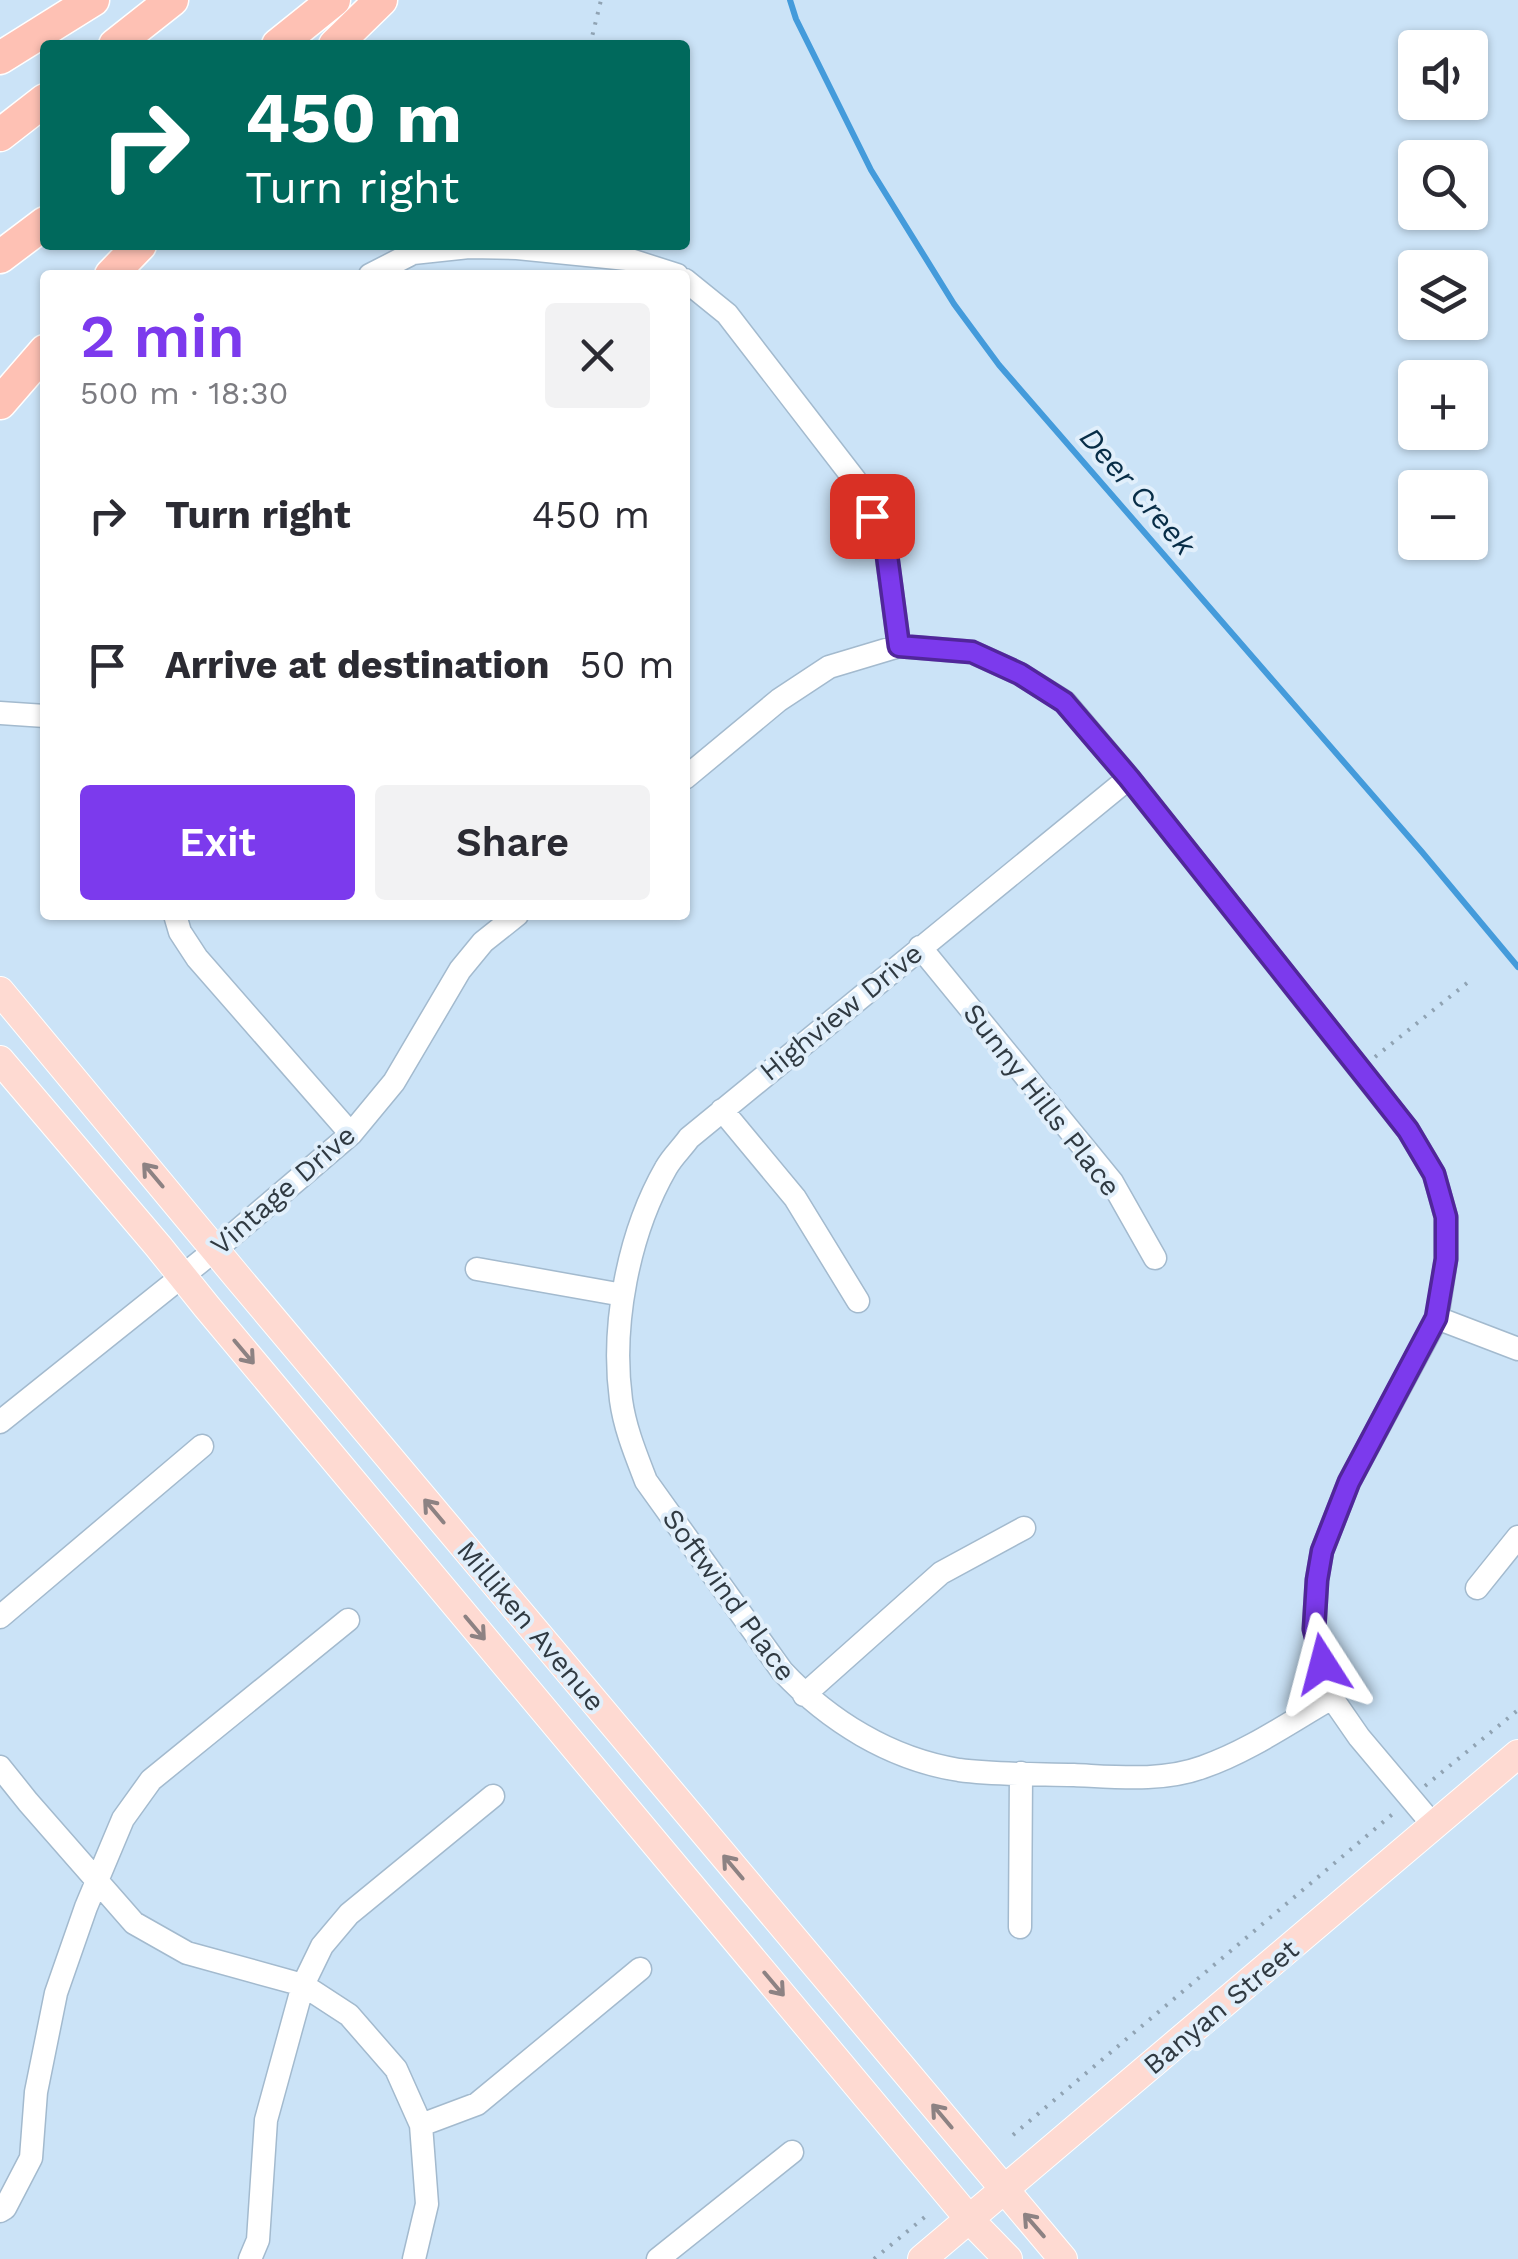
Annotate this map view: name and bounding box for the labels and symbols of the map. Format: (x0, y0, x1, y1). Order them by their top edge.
water label: Deer Creek (1073, 420, 1204, 563)
pin (830, 474, 915, 559)
street label: Highview Drive (753, 936, 929, 1088)
street label: Sunny Hills Place (957, 997, 1127, 1203)
street label: Vintage Drive (204, 1118, 362, 1262)
one-way arrow (142, 1163, 164, 1189)
one-way arrow (233, 1338, 255, 1364)
one-way arrow (424, 1498, 446, 1524)
street label: Softwind Place (656, 1503, 802, 1687)
street label: Milliken Avenue (450, 1534, 612, 1718)
position arrow (1271, 1612, 1375, 1716)
one-way arrow (464, 1614, 486, 1640)
one-way arrow (722, 1855, 745, 1880)
street label: Banyan Street (1137, 1932, 1305, 2081)
one-way arrow (762, 1971, 785, 1996)
one-way arrow (931, 2104, 954, 2129)
one-way arrow (1023, 2213, 1046, 2238)

